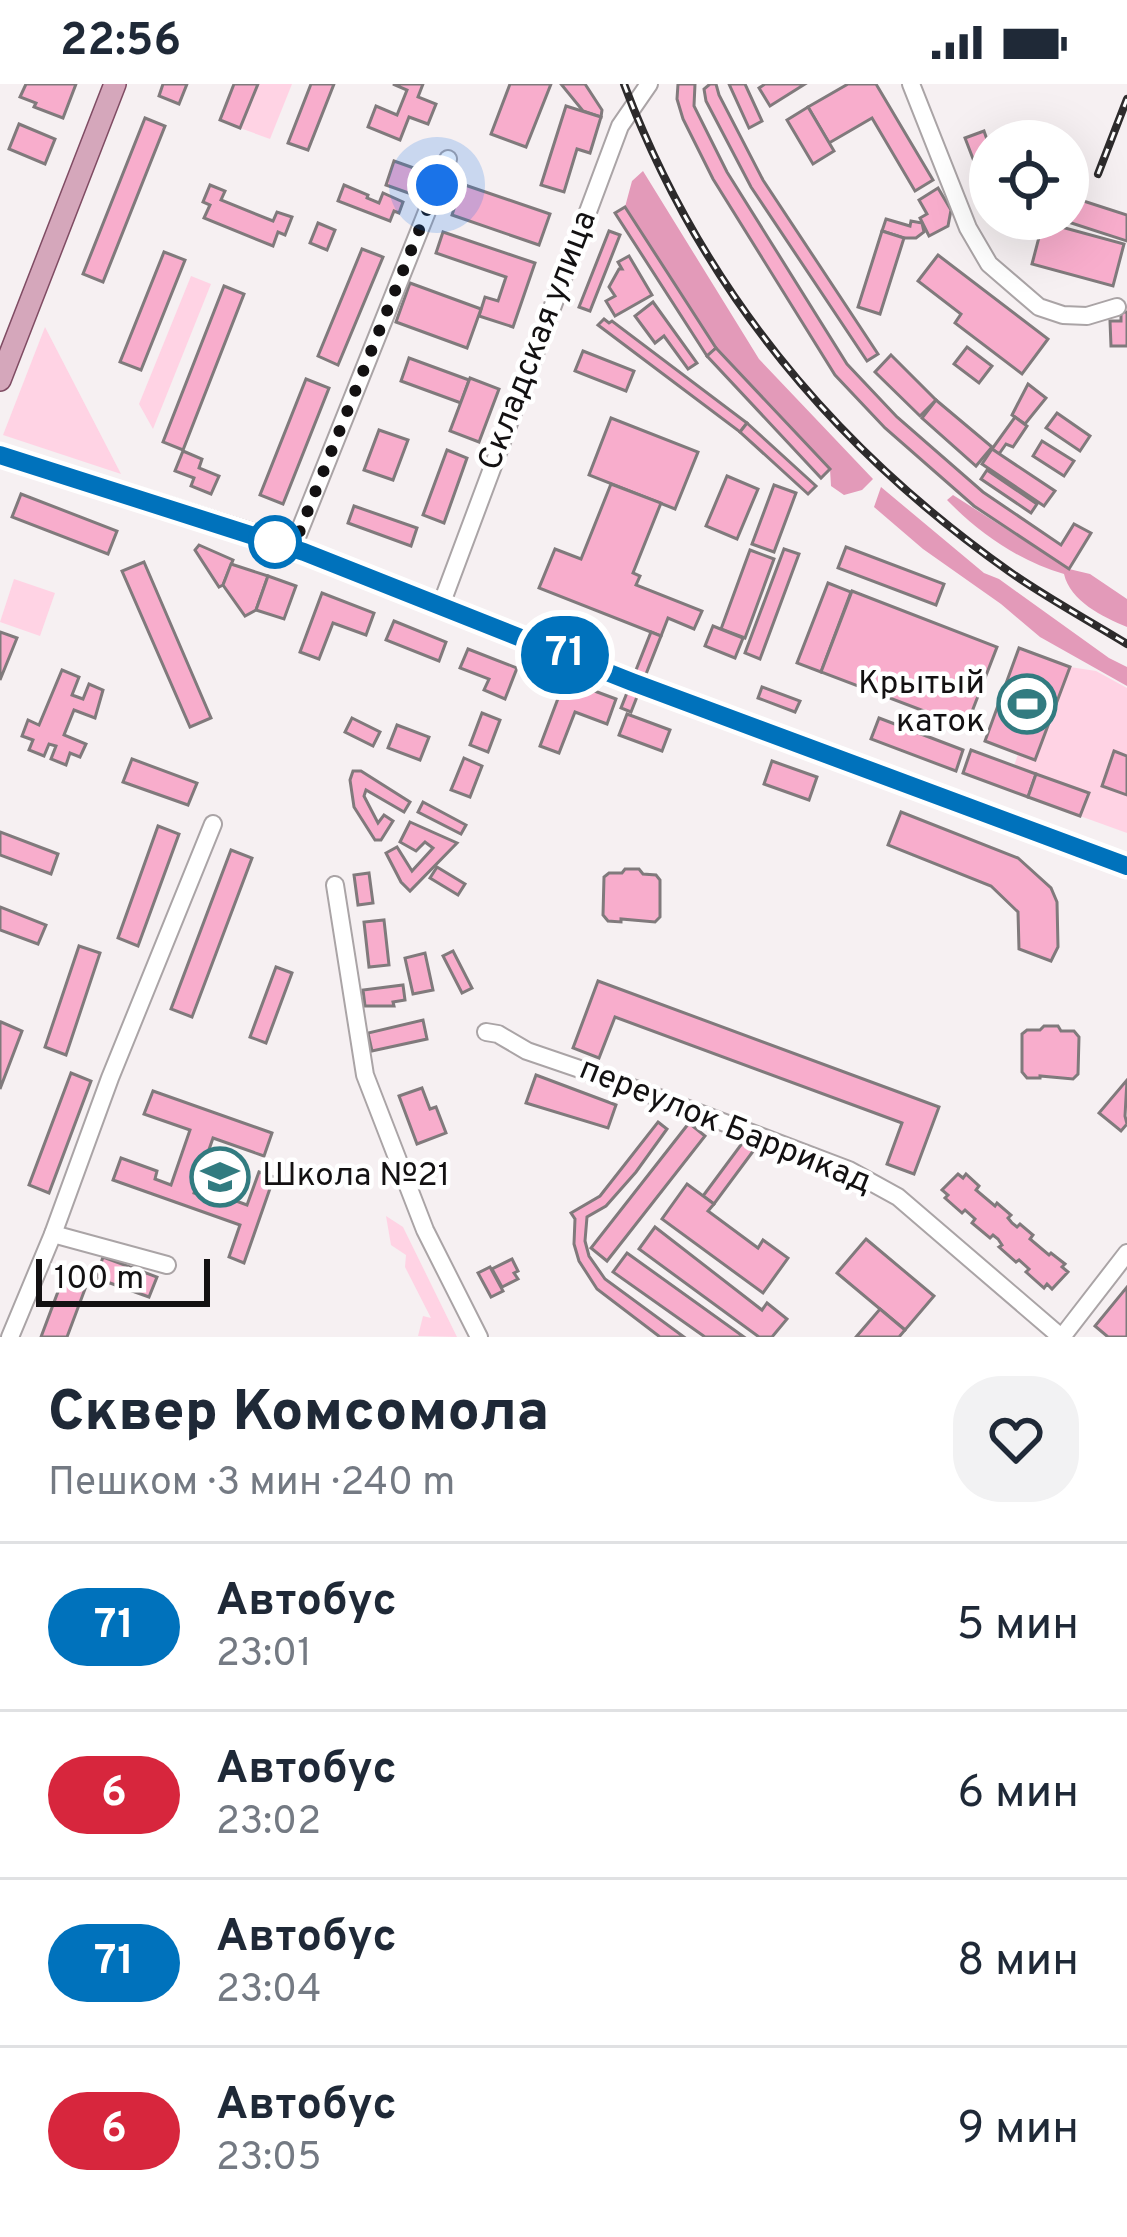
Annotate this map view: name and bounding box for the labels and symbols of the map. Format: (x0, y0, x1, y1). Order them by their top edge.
your location (407, 155, 467, 215)
street label: Складская улица (470, 205, 608, 477)
unlabelled marker (250, 517, 300, 567)
line badge: 71 (511, 616, 619, 694)
place label: Крытый каток (858, 664, 985, 744)
sports icon: Крытый каток (996, 673, 1058, 735)
street label: переулок Баррикад (573, 1049, 877, 1205)
school or university icon: Школа №21 (189, 1146, 251, 1208)
place label: Школа №21 (262, 1156, 450, 1198)
scale bar (36, 1253, 210, 1306)

